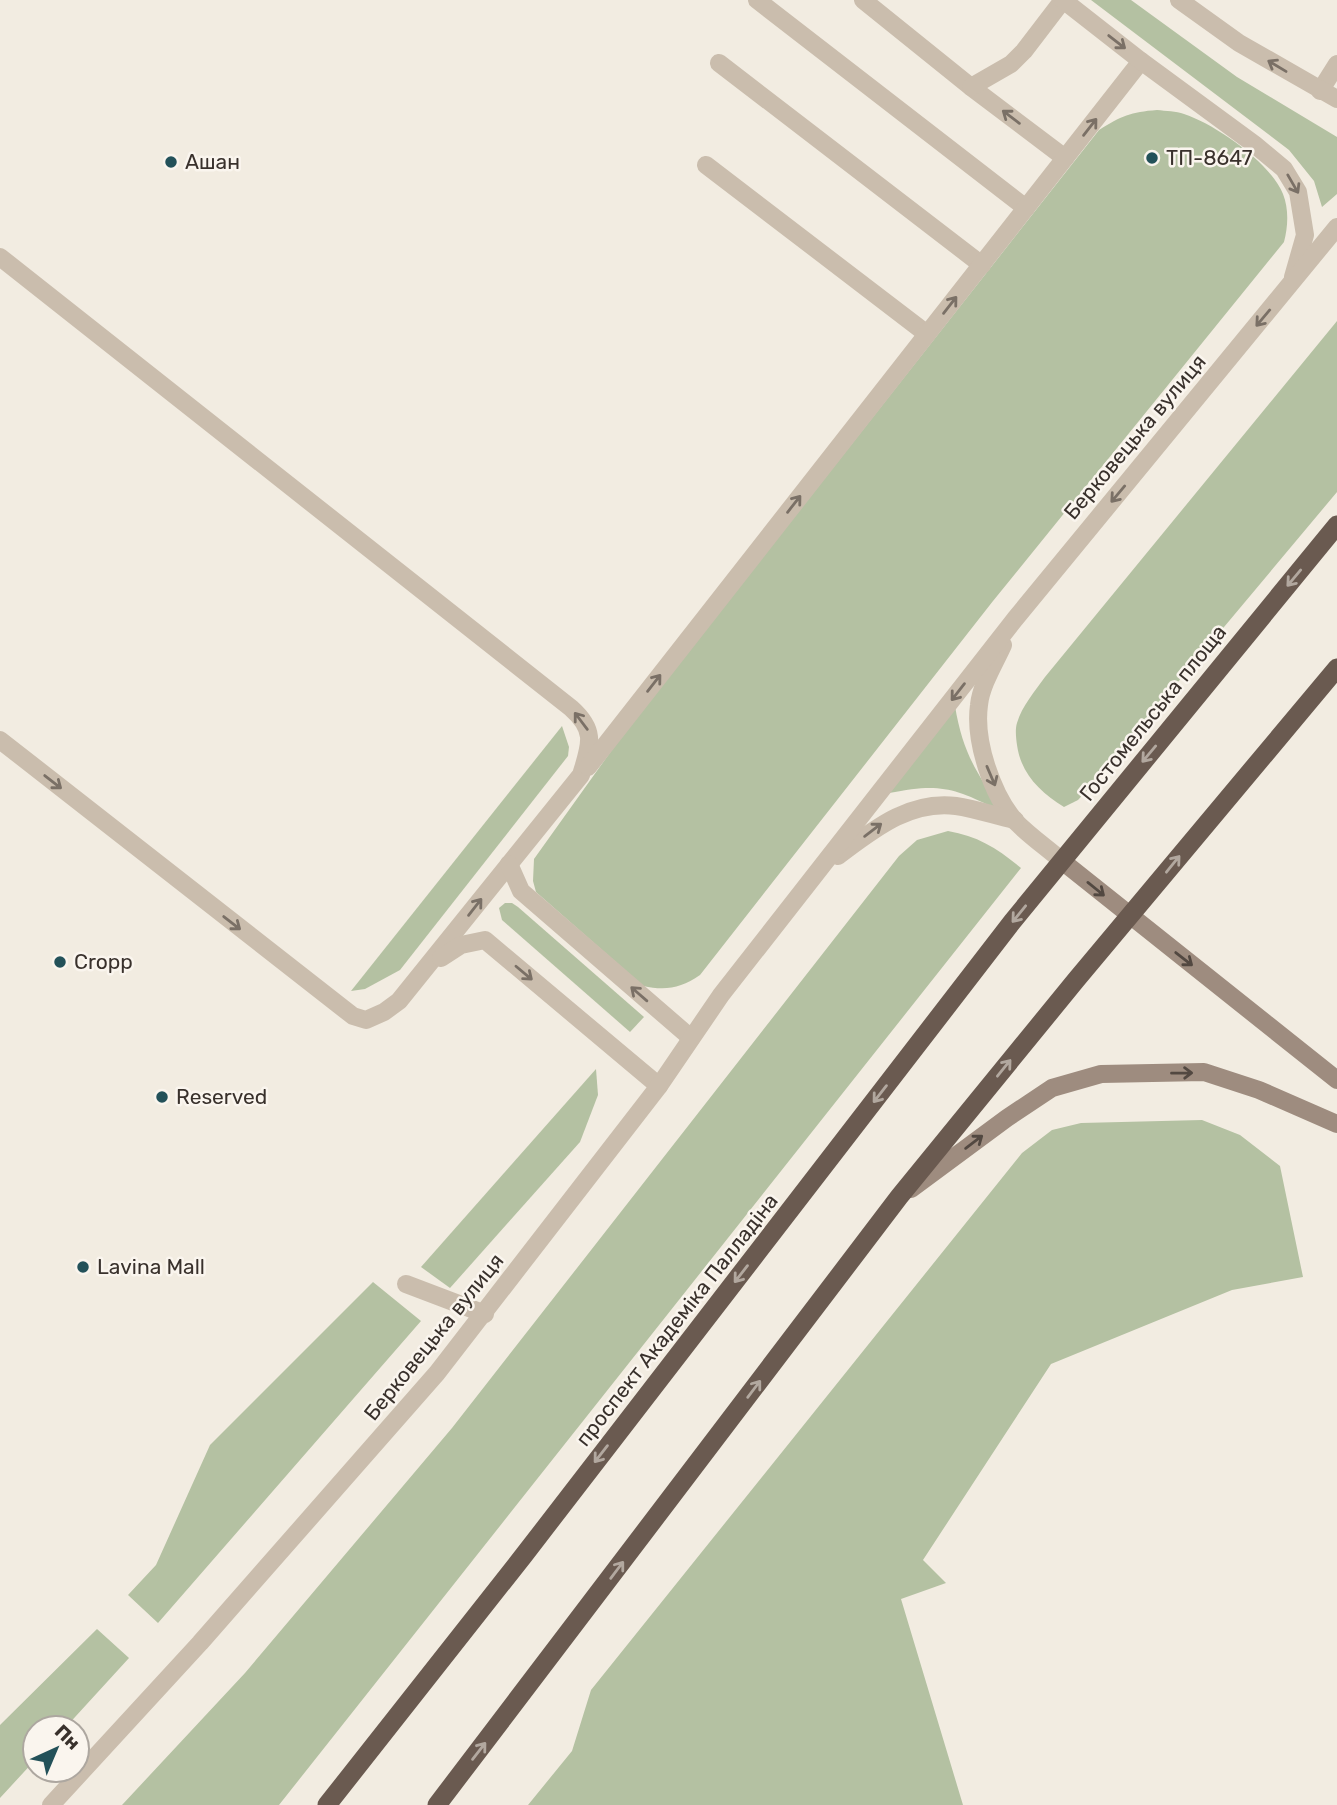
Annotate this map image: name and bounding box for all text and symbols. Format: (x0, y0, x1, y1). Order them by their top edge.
one-way arrow (1107, 35, 1126, 50)
one-way arrow (1268, 59, 1288, 73)
one-way arrow (1002, 110, 1021, 125)
one-way arrow (1083, 118, 1098, 136)
place label: ТП-8647 (1166, 145, 1253, 170)
place label: Ашан (185, 149, 240, 174)
marker: ТП-8647 (1144, 150, 1160, 166)
marker: Ашан (163, 154, 179, 170)
one-way arrow (1286, 174, 1300, 194)
one-way arrow (942, 297, 957, 315)
one-way arrow (1255, 309, 1271, 327)
street label: Берковецька вулиця (1058, 349, 1211, 524)
one-way arrow (1111, 484, 1126, 502)
one-way arrow (787, 495, 802, 513)
one-way arrow (1286, 569, 1301, 587)
street label: Гостомельська площа (1074, 620, 1231, 806)
one-way arrow (646, 674, 661, 692)
one-way arrow (950, 683, 965, 701)
one-way arrow (574, 712, 589, 730)
one-way arrow (1141, 744, 1157, 762)
one-way arrow (985, 765, 998, 787)
one-way arrow (44, 775, 62, 790)
one-way arrow (864, 823, 883, 838)
one-way arrow (1166, 855, 1181, 873)
one-way arrow (1086, 881, 1104, 897)
one-way arrow (468, 898, 483, 917)
one-way arrow (1011, 905, 1026, 923)
one-way arrow (223, 916, 241, 931)
place label: Cropp (74, 949, 133, 974)
one-way arrow (1174, 951, 1192, 966)
marker: Cropp (52, 954, 68, 970)
one-way arrow (515, 965, 533, 980)
one-way arrow (631, 986, 649, 1002)
one-way arrow (997, 1060, 1012, 1078)
one-way arrow (1171, 1066, 1194, 1080)
place label: Reserved (176, 1084, 267, 1109)
one-way arrow (872, 1085, 887, 1103)
marker: Reserved (154, 1089, 170, 1105)
one-way arrow (964, 1135, 983, 1149)
street label: проспект Академіка Палладіна (570, 1189, 783, 1451)
street label: Берковецька вулиця (359, 1248, 509, 1425)
place label: Lavina Mall (97, 1254, 205, 1279)
marker: Lavina Mall (75, 1259, 91, 1275)
one-way arrow (733, 1265, 748, 1283)
one-way arrow (747, 1380, 762, 1399)
one-way arrow (594, 1445, 609, 1463)
one-way arrow (609, 1561, 624, 1580)
north arrow (21, 1714, 91, 1784)
text: Пн (50, 1720, 85, 1755)
one-way arrow (471, 1742, 486, 1761)

